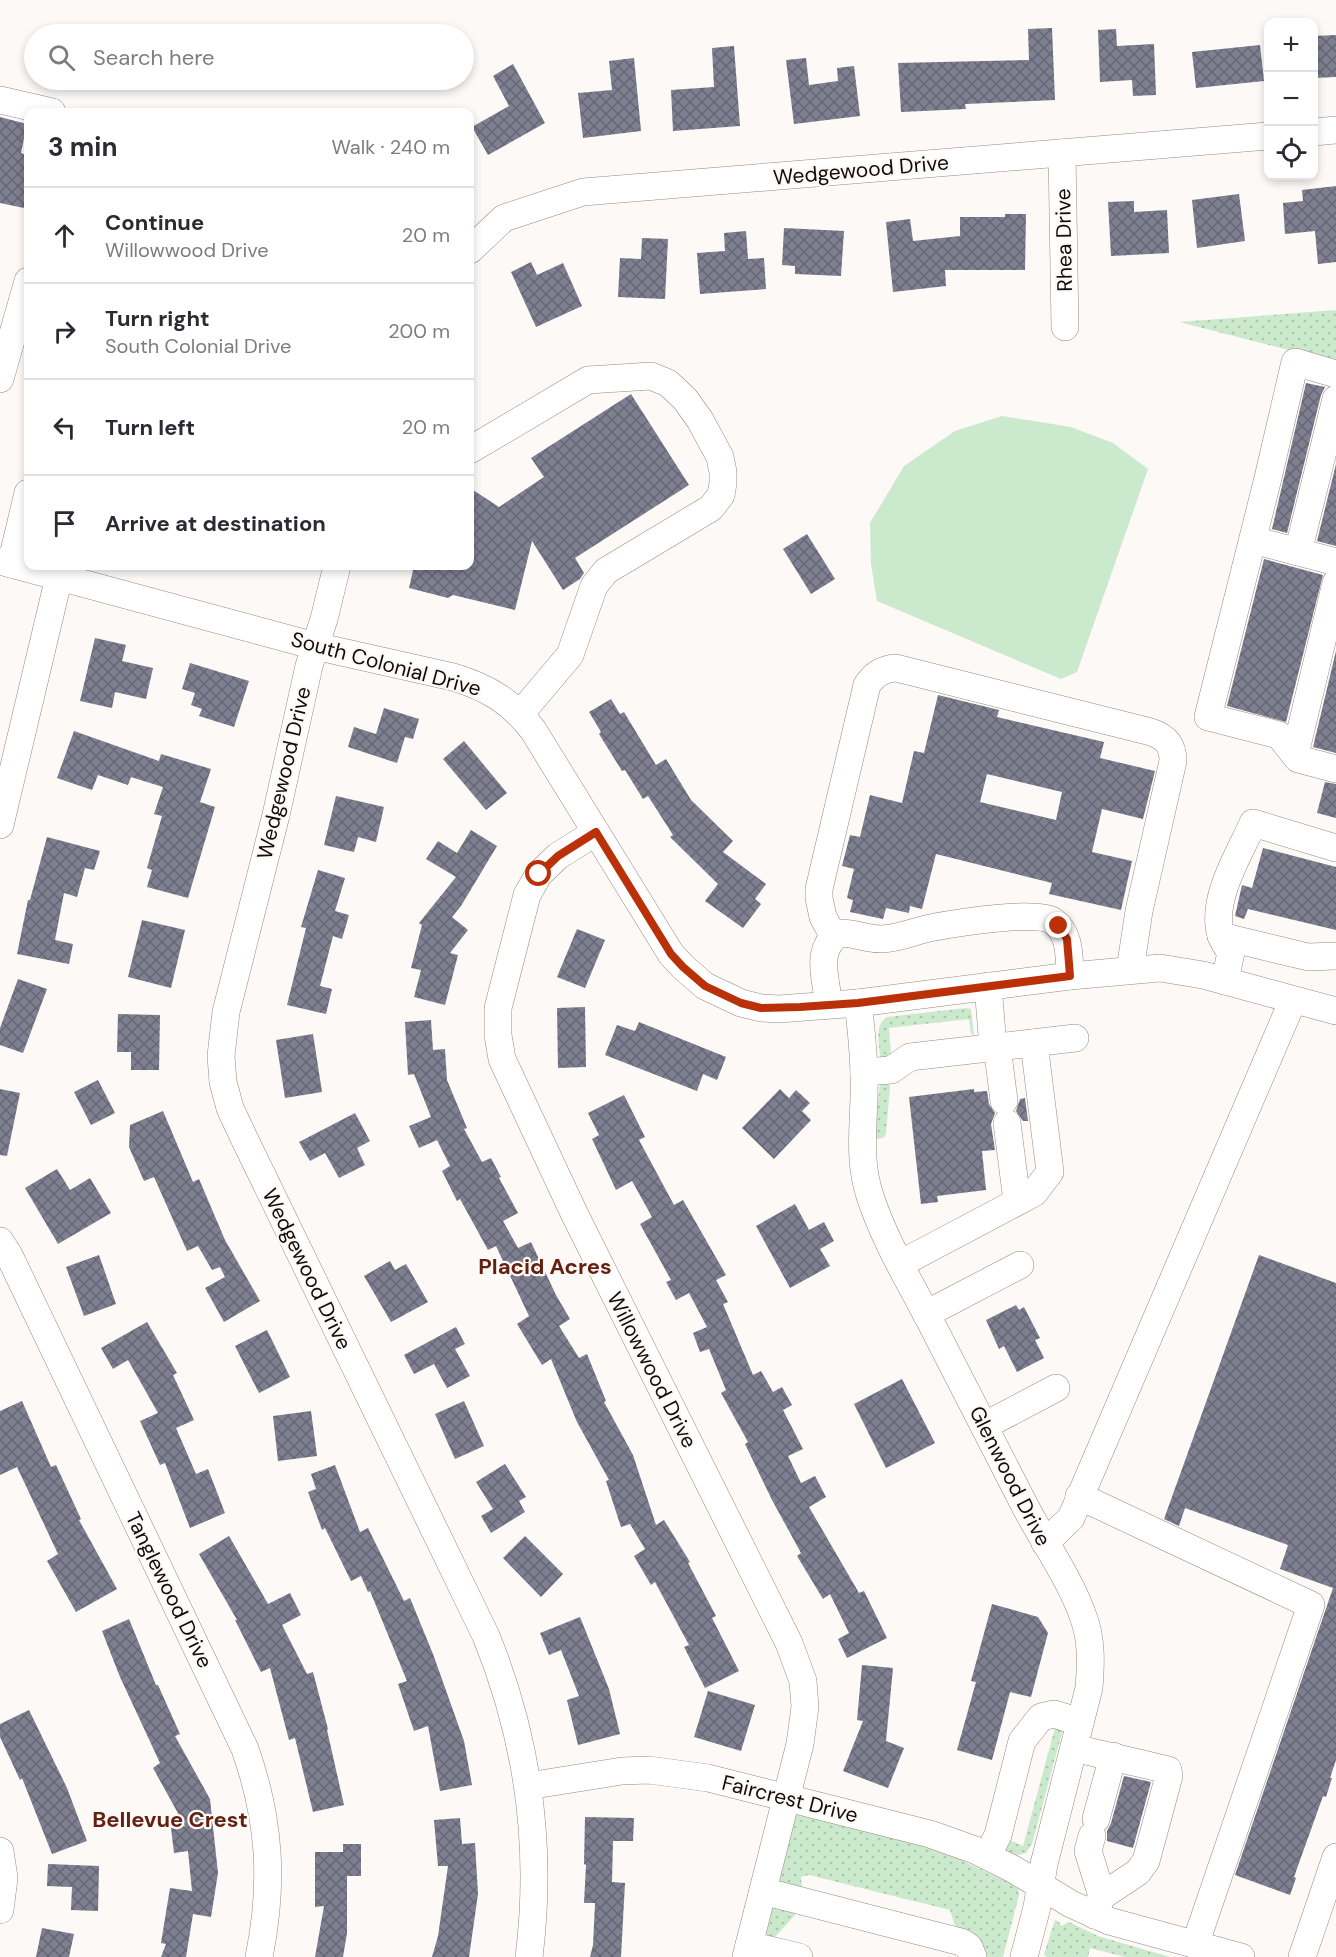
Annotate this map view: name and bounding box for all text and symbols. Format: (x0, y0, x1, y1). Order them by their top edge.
map controls (1264, 18, 1318, 180)
button: + (1264, 18, 1318, 72)
search box (24, 24, 474, 90)
icon: search (45, 41, 78, 74)
text: Search here (93, 43, 214, 72)
button: − (1264, 72, 1318, 126)
button: locate (1264, 126, 1318, 180)
text: 3 min (48, 130, 117, 164)
text: Walk · 240 m (331, 134, 450, 160)
street label: Wedgewood Drive (772, 148, 950, 192)
street label: Rhea Drive (1049, 188, 1079, 292)
text: Continue (105, 208, 204, 237)
icon: ahead (48, 219, 81, 252)
text: 20 m (402, 222, 450, 248)
text: Willowwood Drive (105, 237, 269, 263)
text: Turn right (105, 304, 210, 333)
icon: right (48, 315, 81, 348)
text: 200 m (388, 318, 450, 344)
text: South Colonial Drive (105, 333, 291, 359)
icon: left (48, 411, 81, 444)
text: Turn left (105, 413, 195, 442)
text: 20 m (402, 414, 450, 440)
icon: arrive (48, 507, 81, 540)
text: Arrive at destination (105, 509, 326, 538)
street label: South Colonial Drive (288, 625, 484, 703)
street label: Wedgewood Drive (251, 684, 317, 862)
route start (525, 860, 551, 886)
route end (1045, 912, 1071, 938)
street label: Wedgewood Drive (256, 1184, 358, 1354)
district label: Placid Acres (478, 1252, 612, 1281)
street label: Willowwood Drive (601, 1287, 704, 1453)
street label: Glenwood Drive (963, 1401, 1057, 1551)
street label: Tanglewood Drive (119, 1507, 219, 1673)
street label: Faircrest Drive (719, 1769, 861, 1829)
district label: Bellevue Crest (92, 1805, 248, 1834)

